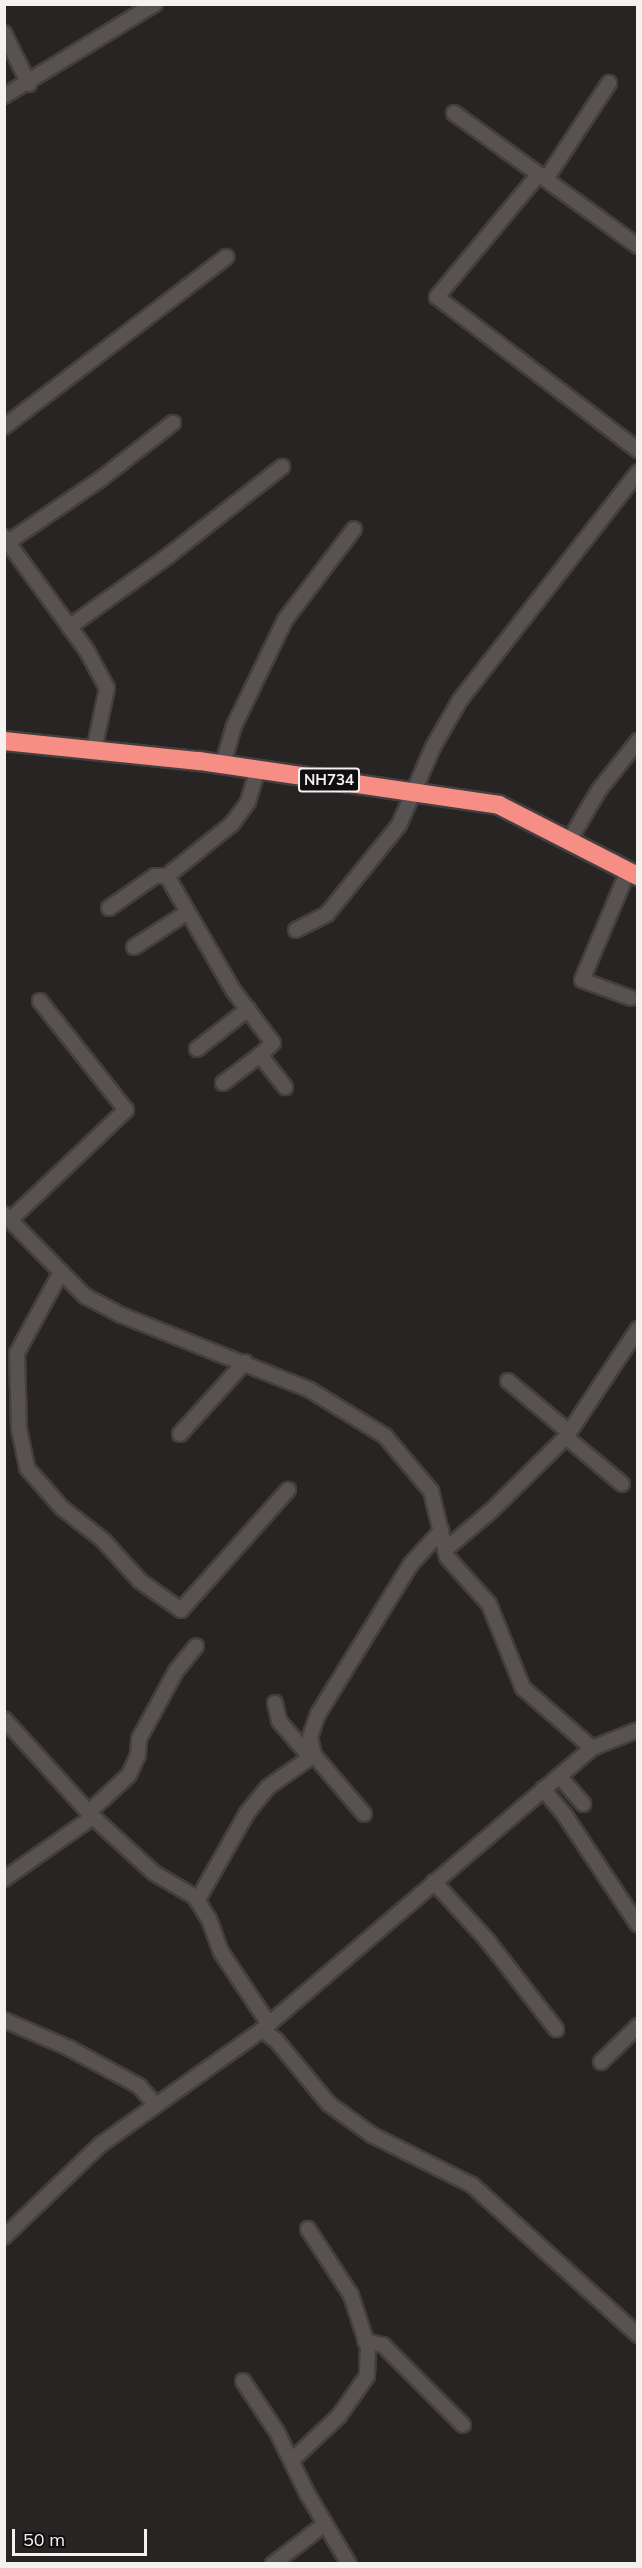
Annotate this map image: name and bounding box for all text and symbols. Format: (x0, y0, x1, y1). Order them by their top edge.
road number: NH734 (298, 768, 360, 792)
scale bar (15, 2517, 150, 2555)
text: 50 m (23, 2528, 65, 2551)

